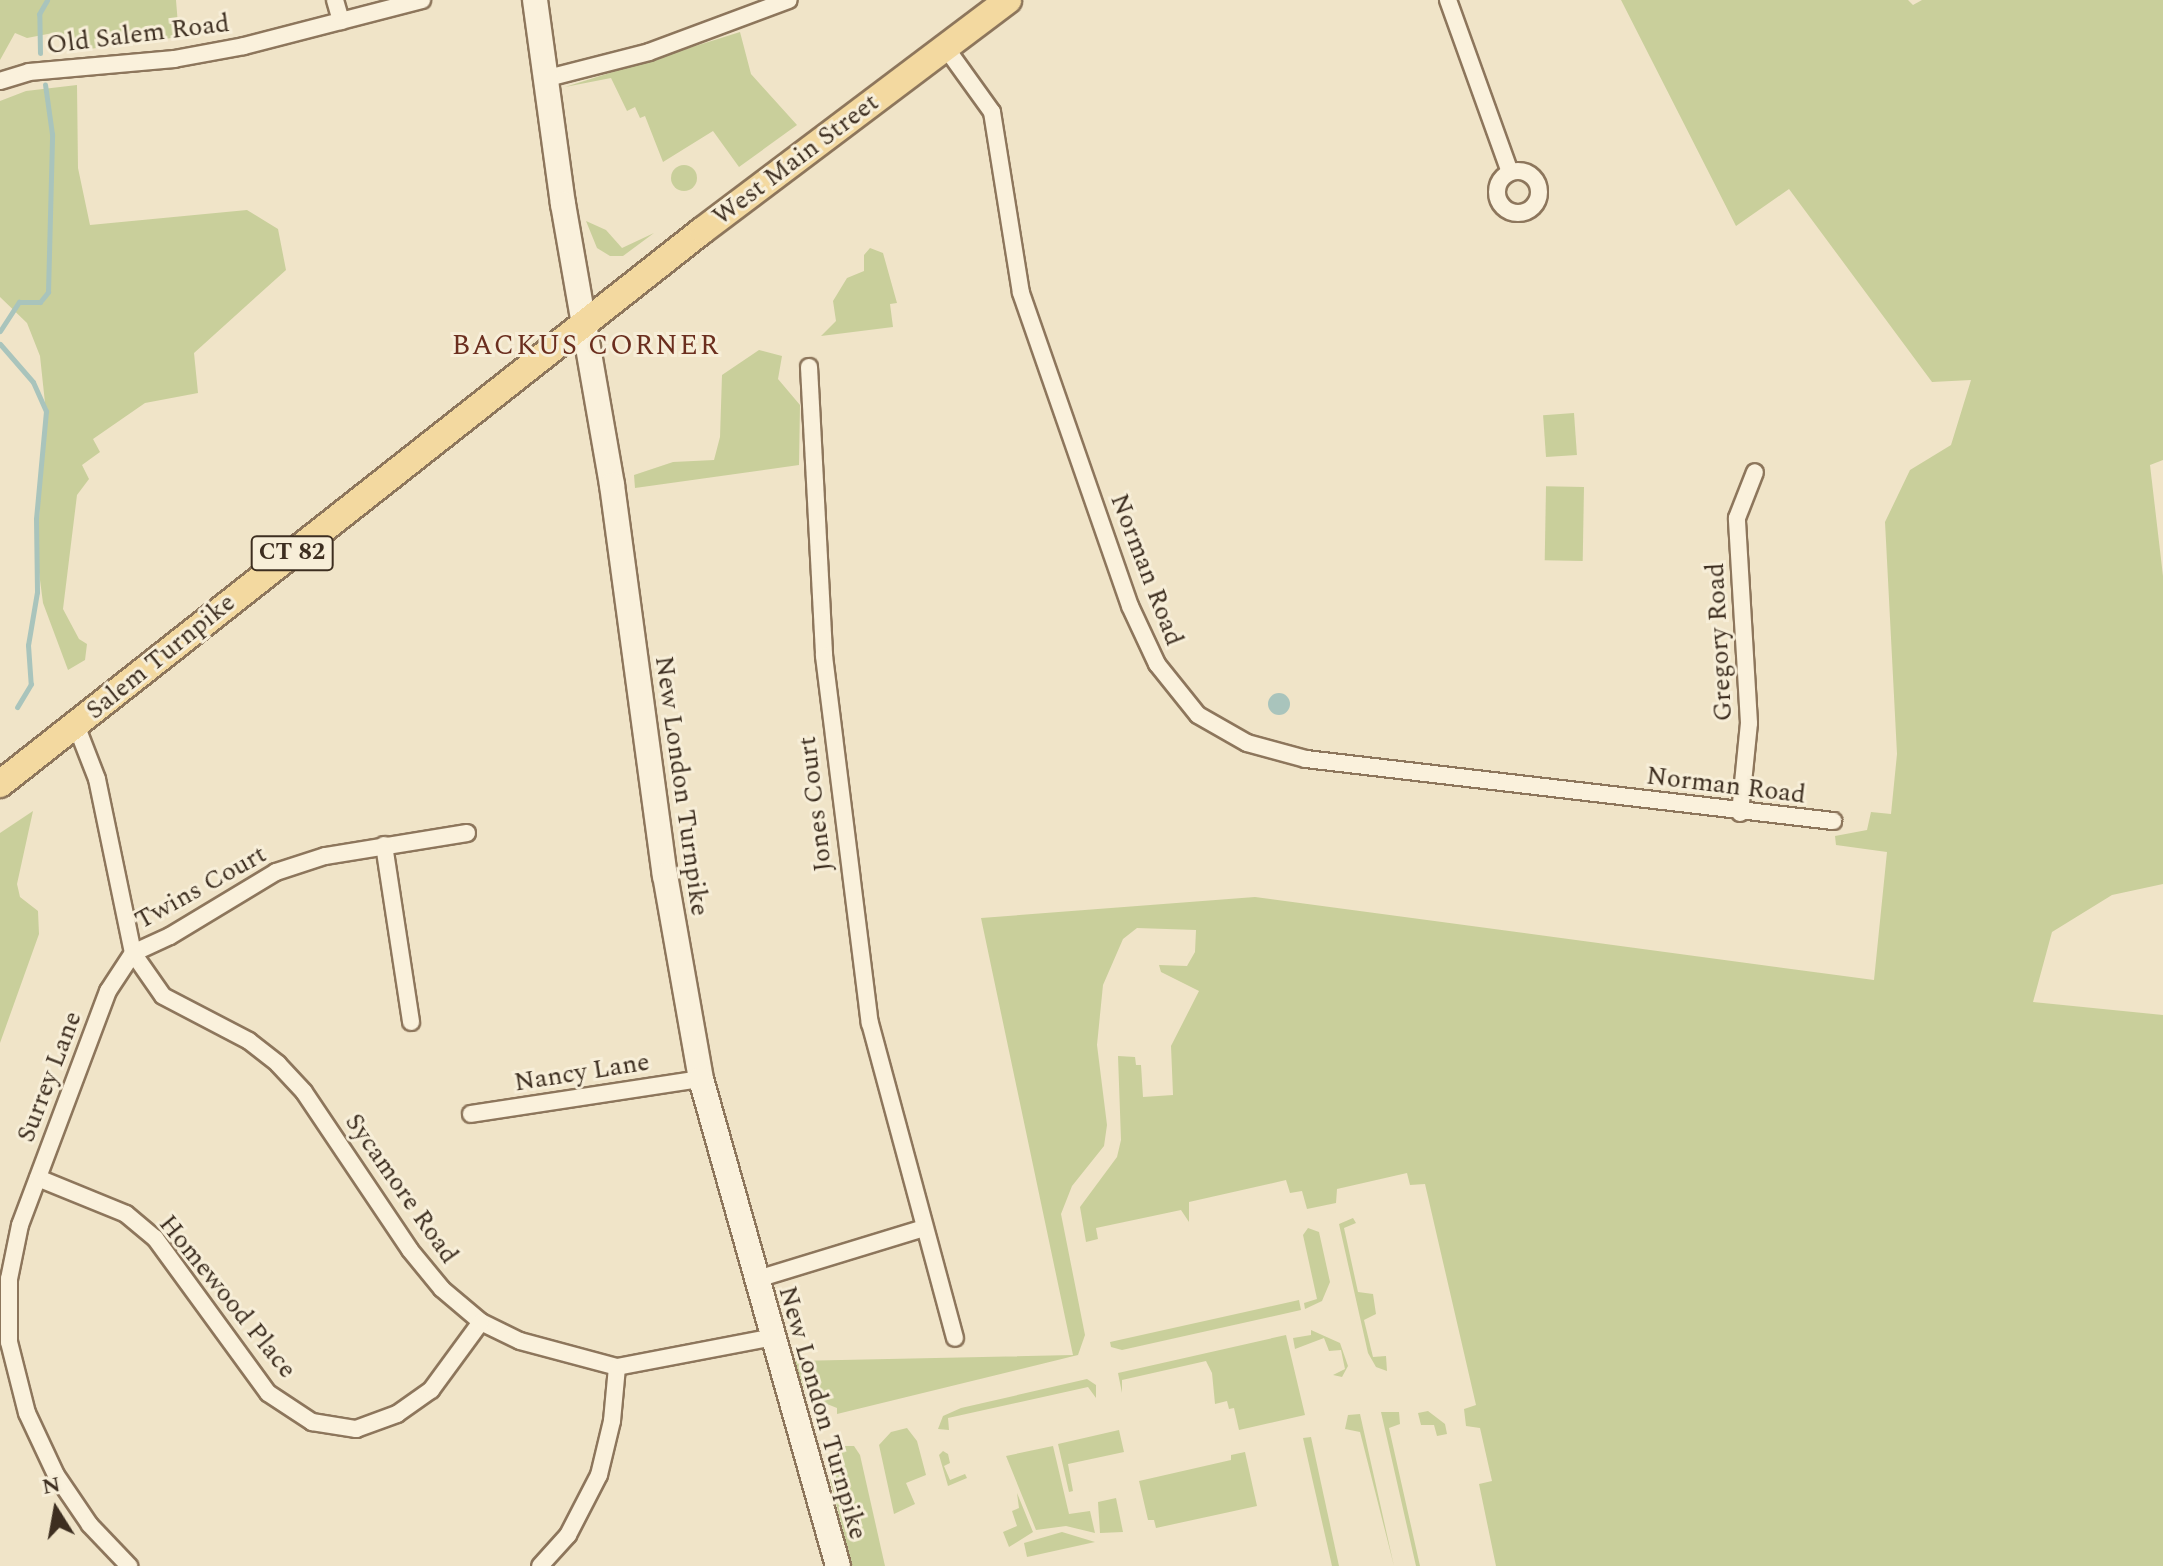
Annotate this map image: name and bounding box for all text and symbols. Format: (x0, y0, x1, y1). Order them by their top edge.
street label: Old Salem Road (45, 8, 231, 62)
street label: West Main Street (707, 87, 885, 233)
district label: BACKUS CORNER (452, 329, 720, 363)
street label: Norman Road (1103, 490, 1189, 650)
road number: CT 82 (250, 533, 334, 573)
street label: Gregory Road (1700, 562, 1740, 722)
street label: Salem Turnpike (80, 587, 242, 727)
street label: New London Turnpike (647, 654, 715, 918)
street label: Jones Court (792, 735, 840, 873)
street label: Norman Road (1645, 761, 1807, 811)
street label: Twins Court (130, 839, 272, 937)
street label: Surrey Lane (11, 1007, 89, 1147)
street label: Nancy Lane (512, 1047, 652, 1099)
street label: Sycamore Road (338, 1108, 464, 1270)
street label: Homewood Place (152, 1209, 302, 1385)
street label: New London Turnpike (771, 1283, 873, 1543)
text: N (39, 1468, 63, 1504)
north arrow (16, 1470, 96, 1550)

